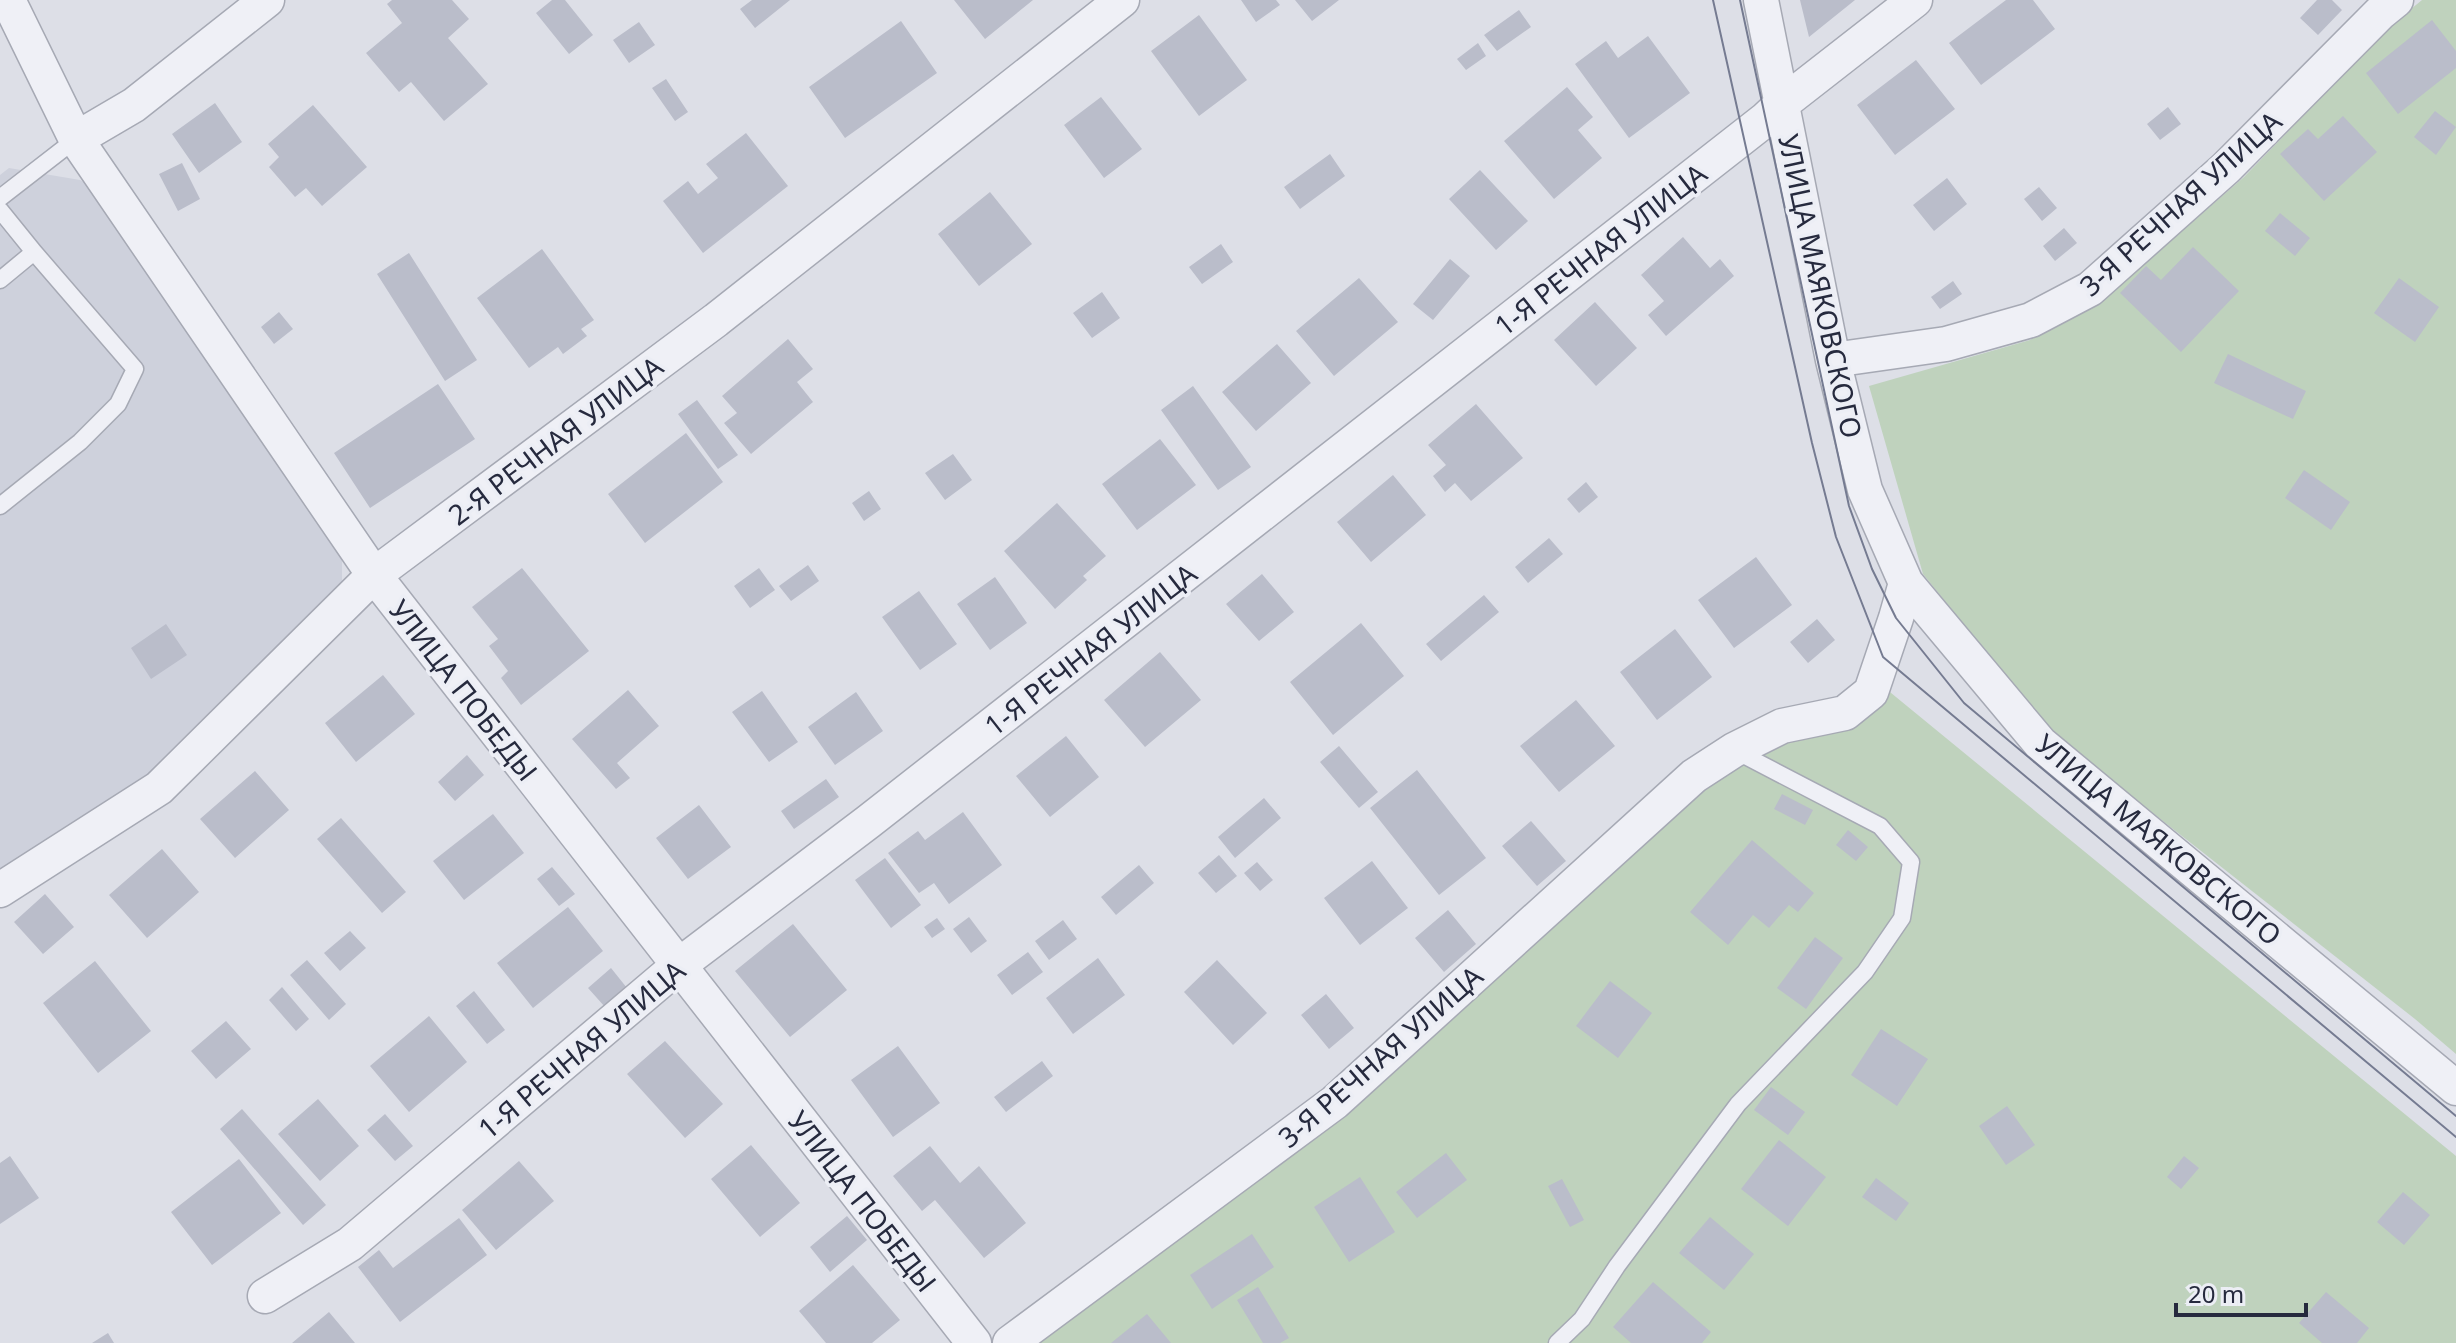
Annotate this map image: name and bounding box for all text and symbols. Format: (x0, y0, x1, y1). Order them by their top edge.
street label: 3-Я РЕЧНАЯ УЛИЦА (2071, 102, 2289, 304)
street label: УЛИЦА МАЯКОВСКОГО (1770, 130, 1872, 442)
street label: 1-Я РЕЧНАЯ УЛИЦА (1486, 154, 1714, 344)
street label: 2-Я РЕЧНАЯ УЛИЦА (440, 347, 670, 533)
street label: 1-Я РЕЧНАЯ УЛИЦА (976, 554, 1204, 744)
street label: УЛИЦА ПОБЕДЫ (381, 592, 547, 788)
street label: УЛИЦА МАЯКОВСКОГО (2028, 725, 2290, 953)
street label: 1-Я РЕЧНАЯ УЛИЦА (469, 951, 693, 1147)
street label: 3-Я РЕЧНАЯ УЛИЦА (1270, 956, 1490, 1155)
street label: УЛИЦА ПОБЕДЫ (780, 1103, 946, 1299)
scale bar (2176, 1267, 2306, 1317)
text: 20 m (2188, 1277, 2244, 1310)

